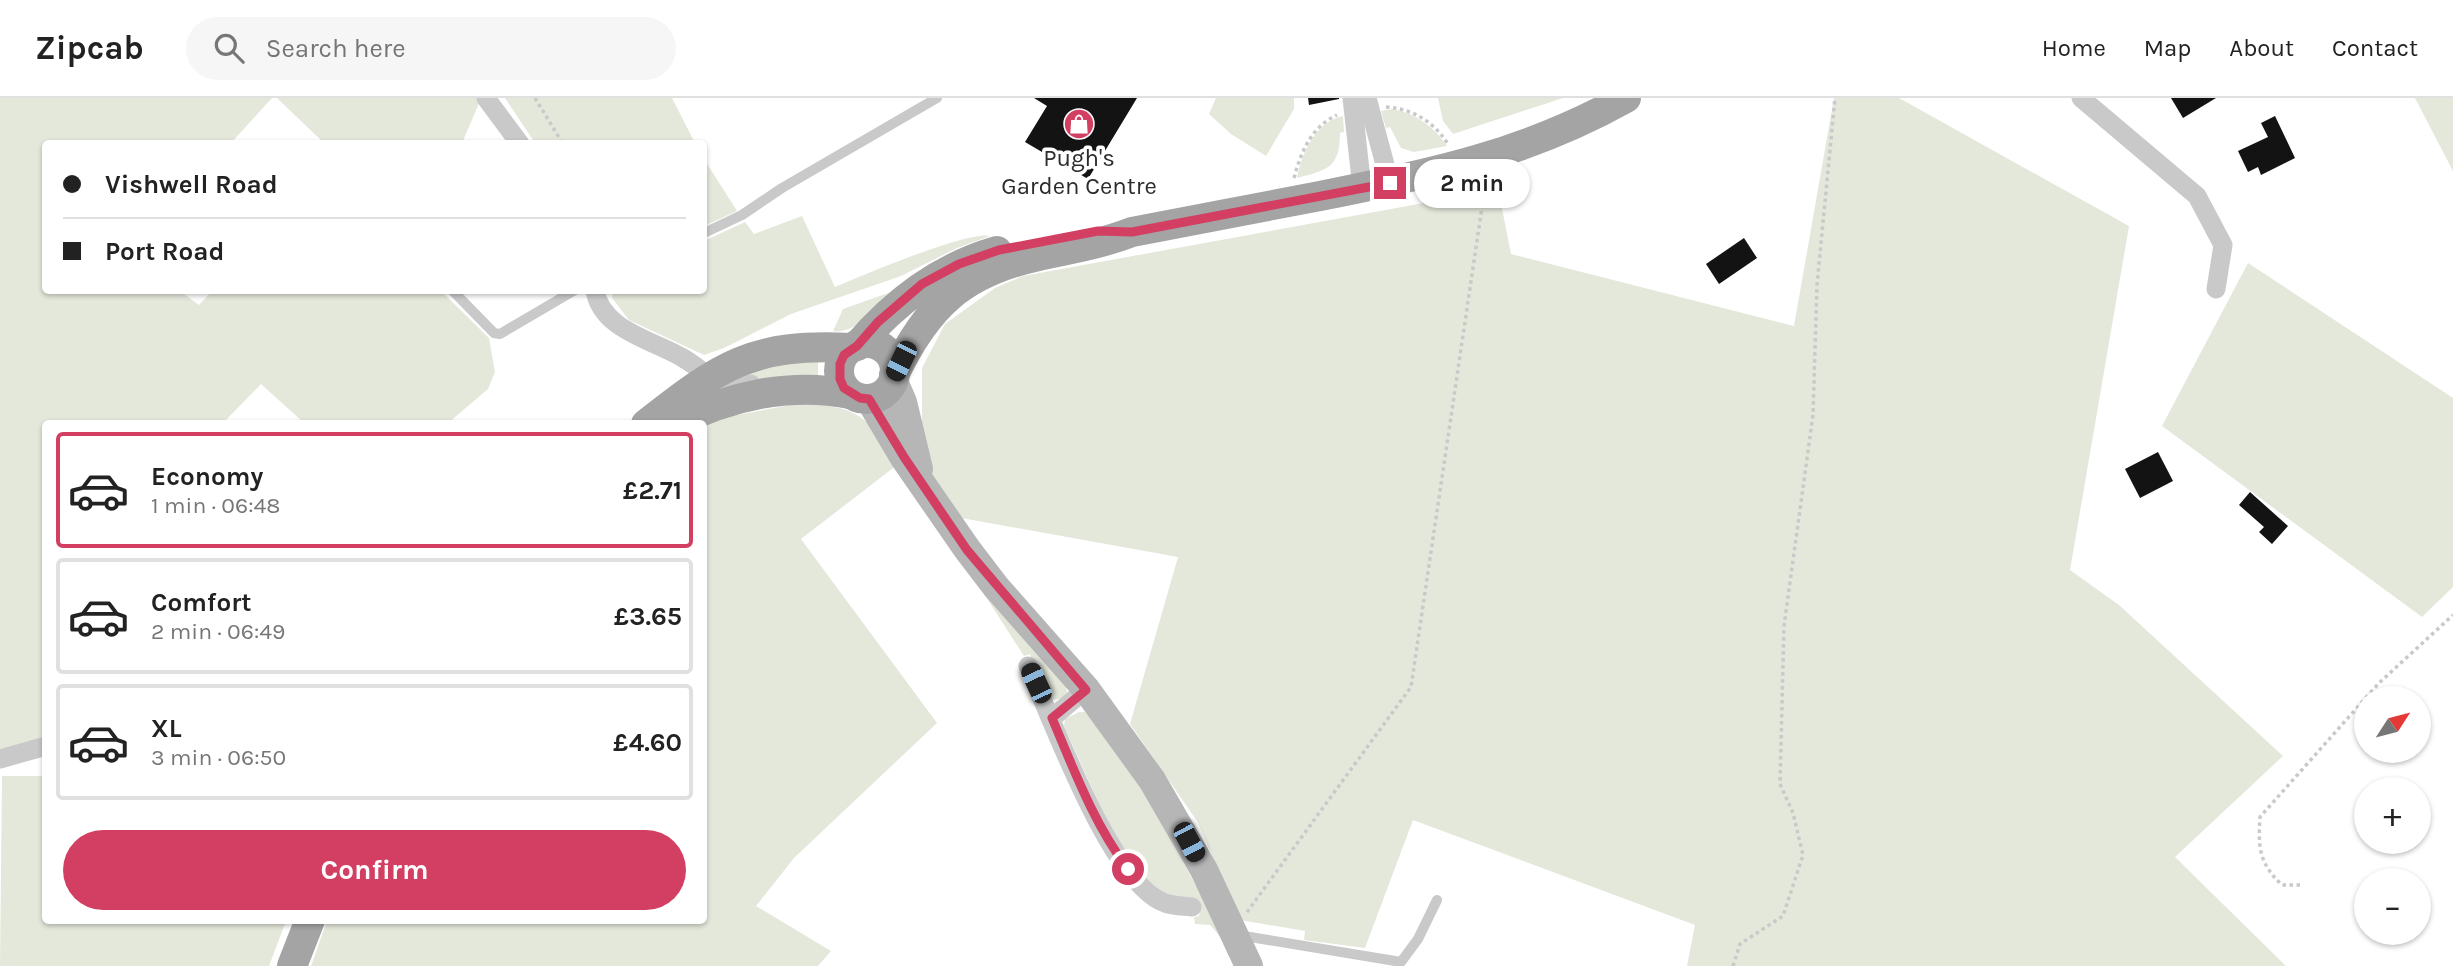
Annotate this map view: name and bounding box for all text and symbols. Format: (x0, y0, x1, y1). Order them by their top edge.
search box (186, 17, 676, 80)
text: Zipcab (35, 29, 144, 67)
icon: search (210, 29, 248, 67)
text: Search here (266, 33, 406, 64)
text: Home (2042, 34, 2106, 62)
text: Map (2144, 34, 2191, 62)
text: About (2229, 34, 2294, 62)
text: Contact (2332, 34, 2418, 62)
shop icon: Pugh's Garden Centre (1062, 107, 1096, 141)
place label: Pugh's Garden Centre (1001, 144, 1157, 200)
callout: 2 min (1414, 158, 1530, 208)
route end (1374, 167, 1406, 199)
text: Vishwell Road (105, 169, 278, 200)
text: 2 min (1440, 170, 1504, 197)
text: Port Road (105, 236, 224, 267)
car (883, 338, 920, 384)
icon: car (67, 459, 130, 522)
text: Economy (151, 461, 263, 492)
text: £2.71 (623, 475, 682, 506)
text: 1 min · 06:48 (151, 492, 280, 519)
icon: car (67, 585, 130, 648)
text: Comfort (151, 587, 252, 618)
text: £3.65 (614, 601, 682, 632)
text: 2 min · 06:49 (151, 618, 285, 645)
car (1018, 660, 1055, 706)
north arrow (2354, 686, 2431, 763)
map controls (2354, 686, 2431, 945)
icon: car (67, 711, 130, 774)
text: XL (151, 713, 182, 744)
text: £4.60 (613, 727, 682, 758)
text: 3 min · 06:50 (151, 744, 286, 771)
button: + (2354, 777, 2431, 854)
car (1170, 819, 1209, 865)
button: Confirm (63, 830, 686, 910)
route start (1112, 853, 1144, 885)
button: − (2354, 868, 2431, 945)

